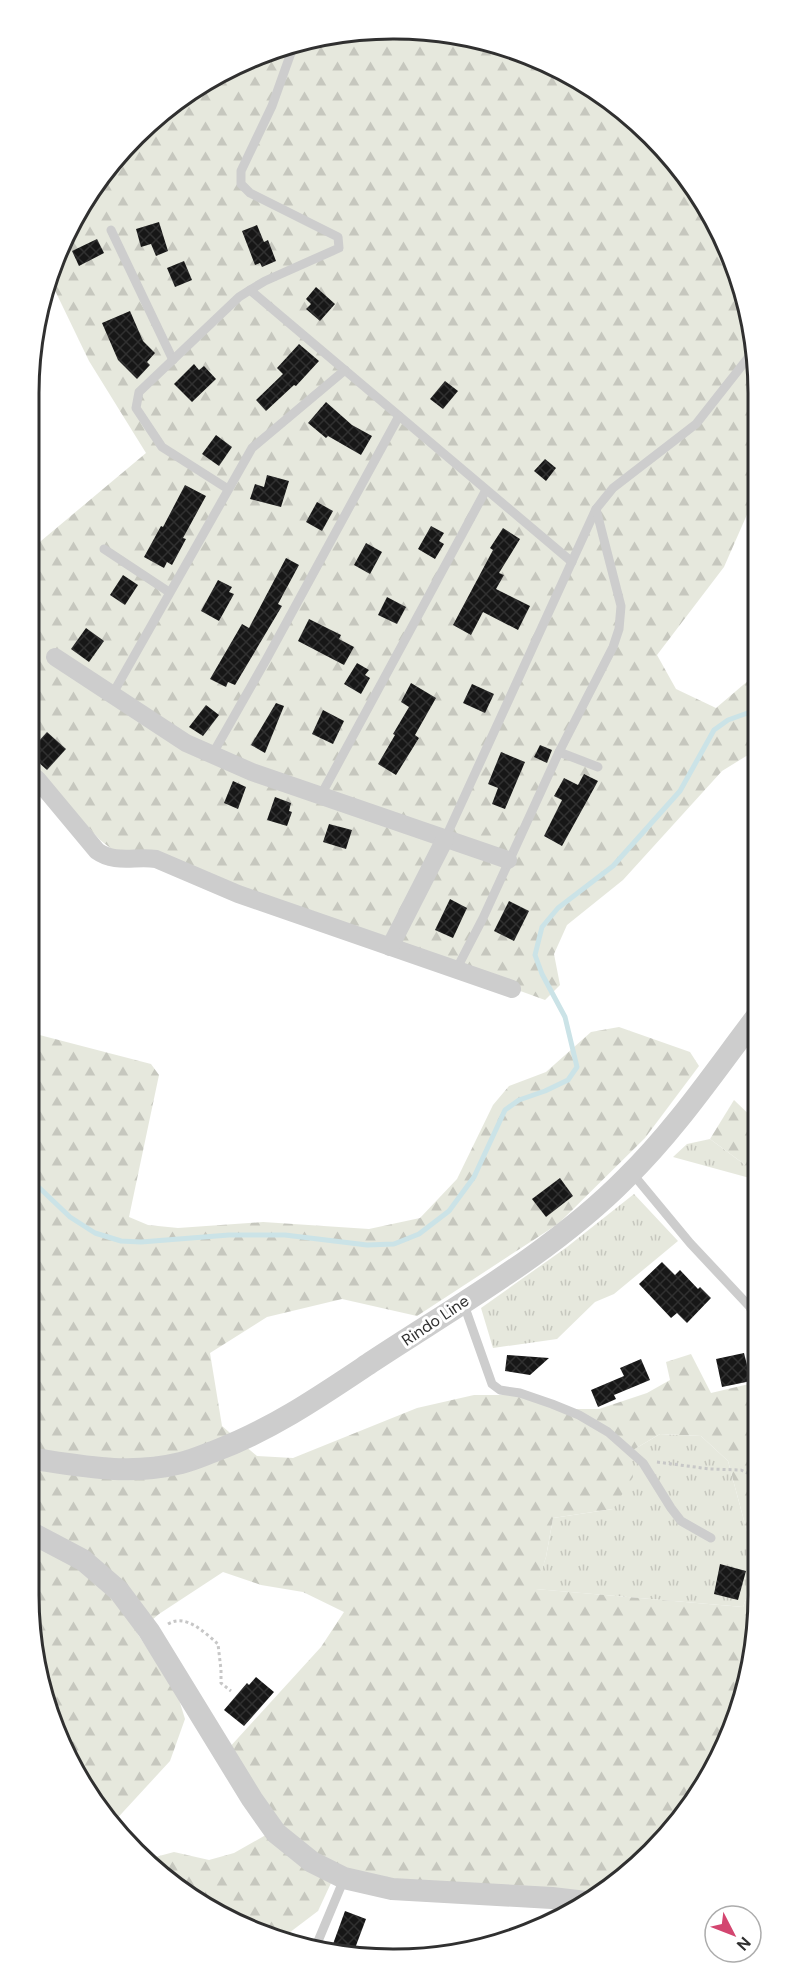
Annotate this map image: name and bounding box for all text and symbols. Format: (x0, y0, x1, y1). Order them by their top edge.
street label: Rindo Line (398, 1290, 473, 1351)
north arrow (703, 1904, 763, 1964)
text: N (732, 1932, 755, 1955)

